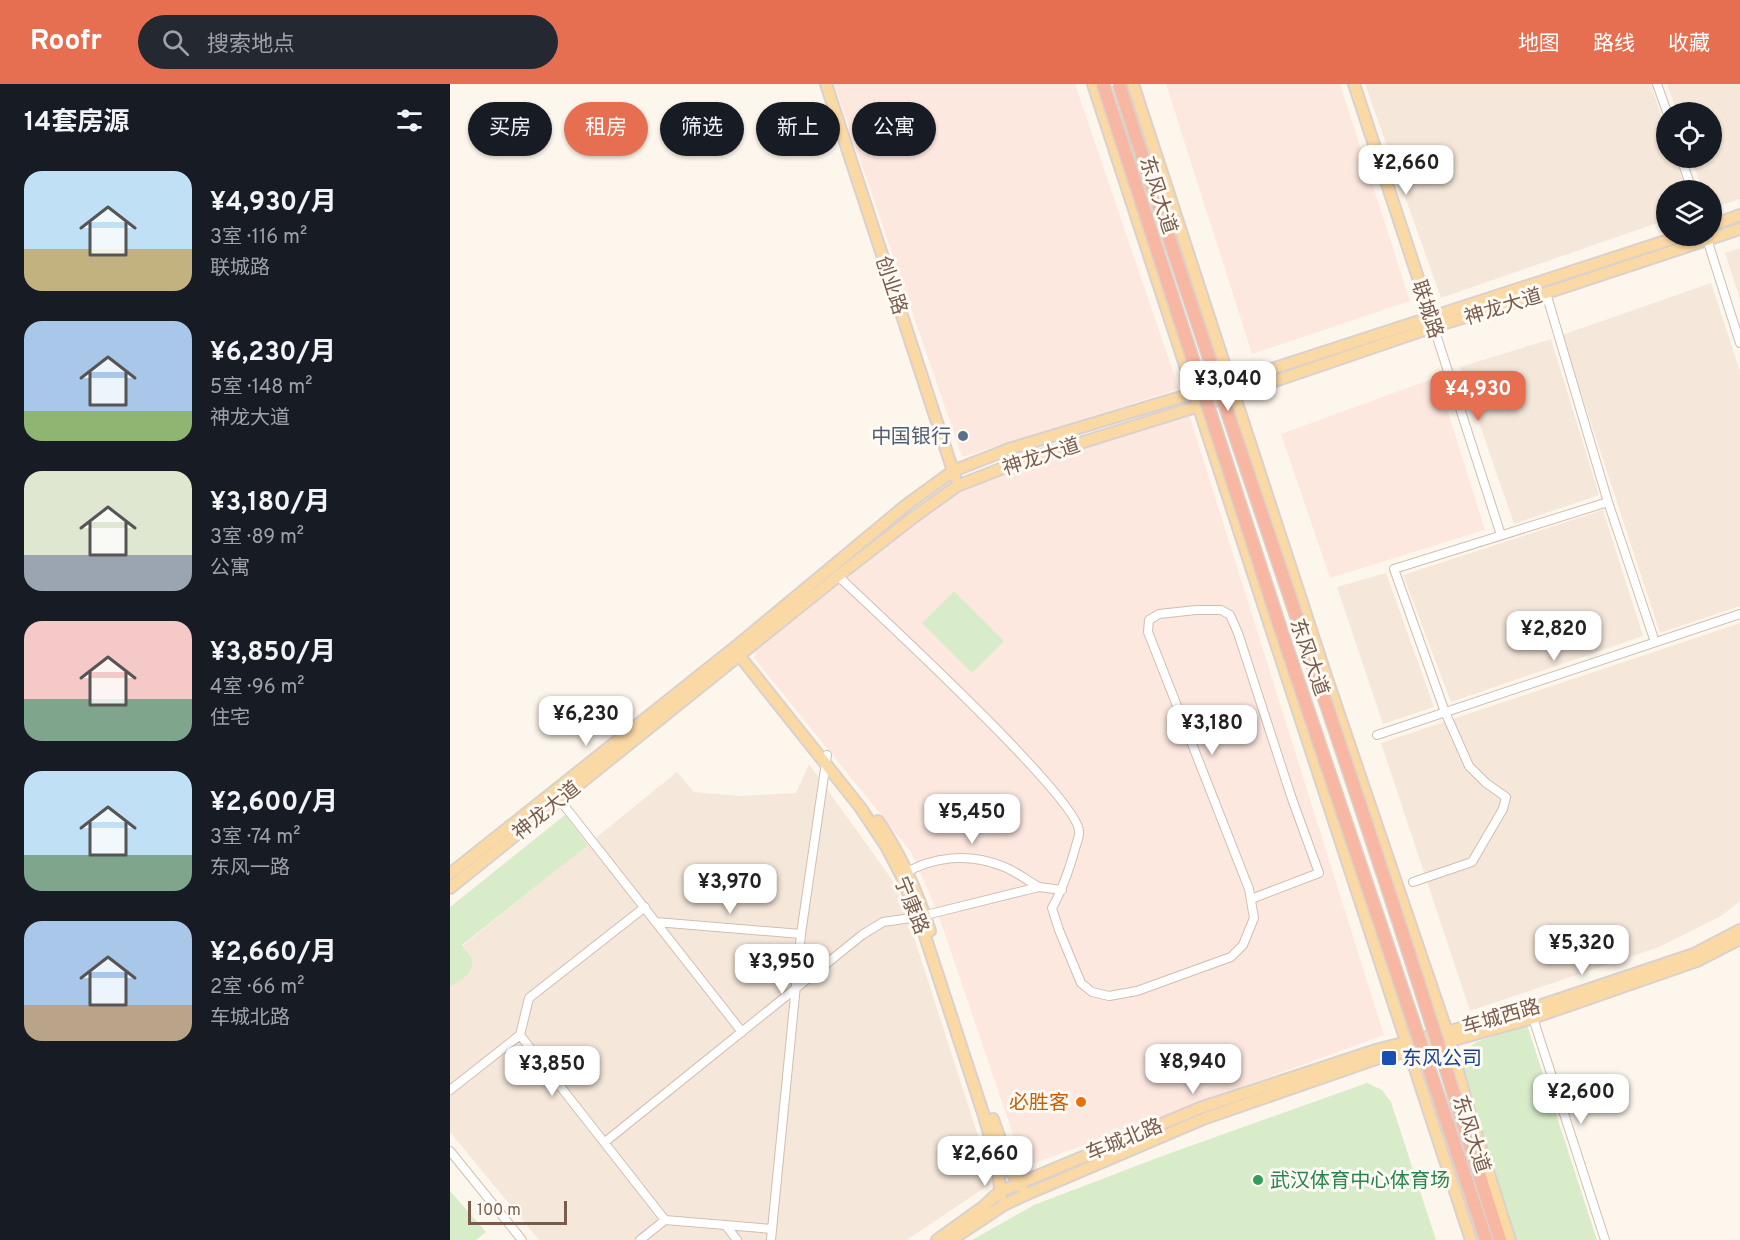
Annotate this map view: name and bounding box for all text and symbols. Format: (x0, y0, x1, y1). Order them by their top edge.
search box (138, 15, 558, 69)
text: Roofr (30, 24, 102, 60)
icon: search (159, 26, 192, 59)
text: 地图 (1518, 31, 1560, 58)
text: 路线 (1593, 31, 1635, 58)
text: 收藏 (1668, 31, 1710, 58)
text: 搜索地点 (207, 32, 295, 59)
chip: 买房 (468, 102, 552, 156)
chip: 租房 (564, 102, 648, 156)
chip: 筛选 (660, 102, 744, 156)
chip: 新上 (756, 102, 840, 156)
chip: 公寓 (852, 102, 936, 156)
map controls (1656, 102, 1722, 246)
button: locate (1656, 102, 1722, 168)
icon: filters (393, 104, 426, 137)
text: 14套房源 (24, 107, 129, 140)
pin: ¥2,660 (1357, 145, 1455, 196)
text: ¥2,660 (1372, 151, 1440, 177)
street label: 东风大道 (1132, 154, 1182, 238)
button: layers (1656, 180, 1722, 246)
text: ¥4,930/月 (210, 187, 337, 220)
icon: home (72, 195, 144, 267)
text: 3室 · 116 m² (210, 225, 307, 251)
street label: 创业路 (868, 253, 912, 318)
text: 联城路 (210, 256, 270, 282)
street label: 联城路 (1404, 277, 1448, 342)
street label: 神龙大道 (1462, 284, 1546, 332)
text: ¥6,230/月 (210, 337, 336, 370)
icon: home (72, 345, 144, 417)
pin: ¥3,040 (1179, 361, 1277, 412)
text: ¥3,040 (1194, 367, 1262, 393)
pin: ¥4,930 (1429, 371, 1527, 422)
text: 5室 · 148 m² (210, 375, 312, 401)
text: ¥4,930 (1444, 377, 1512, 403)
text: 神龙大道 (210, 406, 290, 432)
place label: 中国银行 (871, 425, 951, 451)
marker: 中国银行 (956, 429, 970, 443)
street label: 神龙大道 (1000, 433, 1084, 483)
text: ¥3,180/月 (210, 487, 330, 520)
icon: home (72, 495, 144, 567)
text: 3室 · 89 m² (210, 525, 304, 551)
text: 公寓 (210, 556, 250, 582)
pin: ¥2,820 (1505, 611, 1603, 662)
street label: 东风大道 (1283, 616, 1333, 700)
text: ¥2,820 (1521, 617, 1587, 643)
text: ¥3,850/月 (210, 637, 336, 670)
icon: home (72, 645, 144, 717)
text: 4室 · 96 m² (210, 675, 305, 701)
pin: ¥6,230 (537, 696, 635, 747)
text: ¥6,230 (553, 702, 619, 728)
pin: ¥3,180 (1163, 705, 1261, 756)
text: 住宅 (210, 706, 250, 732)
text: ¥3,180 (1181, 711, 1243, 737)
street label: 神龙大道 (508, 776, 587, 847)
text: ¥2,600/月 (210, 787, 338, 820)
pin: ¥5,450 (923, 794, 1021, 845)
icon: home (72, 795, 144, 867)
text: ¥5,450 (938, 800, 1006, 826)
text: 3室 · 74 m² (210, 825, 300, 851)
text: 东风一路 (210, 856, 290, 882)
pin: ¥3,970 (681, 864, 779, 915)
text: ¥3,970 (698, 870, 762, 896)
street label: 宁康路 (887, 873, 933, 938)
pin: ¥5,320 (1533, 925, 1631, 976)
text: ¥5,320 (1549, 931, 1615, 957)
text: ¥2,660/月 (210, 937, 337, 970)
pin: ¥3,950 (733, 944, 831, 995)
icon: home (72, 945, 144, 1017)
text: ¥3,950 (749, 950, 815, 976)
text: 2室 · 66 m² (210, 975, 304, 1001)
street label: 车城西路 (1460, 994, 1544, 1041)
text: 车城北路 (210, 1006, 290, 1032)
pin: ¥8,940 (1144, 1044, 1242, 1095)
pin: ¥3,850 (503, 1046, 601, 1097)
place label: 东风公司 (1402, 1047, 1482, 1073)
marker: 东风公司 (1380, 1049, 1398, 1067)
text: ¥8,940 (1159, 1050, 1227, 1076)
text: ¥3,850 (519, 1052, 585, 1078)
pin: ¥2,600 (1532, 1074, 1630, 1125)
text: ¥2,600 (1547, 1080, 1615, 1106)
place label: 必胜客 (1009, 1091, 1069, 1117)
street label: 东风大道 (1445, 1093, 1495, 1177)
marker: 必胜客 (1074, 1095, 1088, 1109)
street label: 车城北路 (1083, 1114, 1167, 1168)
pin: ¥2,660 (936, 1136, 1034, 1187)
text: ¥2,660 (951, 1142, 1019, 1168)
place label: 武汉体育中心体育场 (1270, 1169, 1450, 1195)
marker: 武汉体育中心体育场 (1251, 1173, 1265, 1187)
scale bar (468, 1198, 567, 1226)
text: 100 m (477, 1201, 521, 1221)

